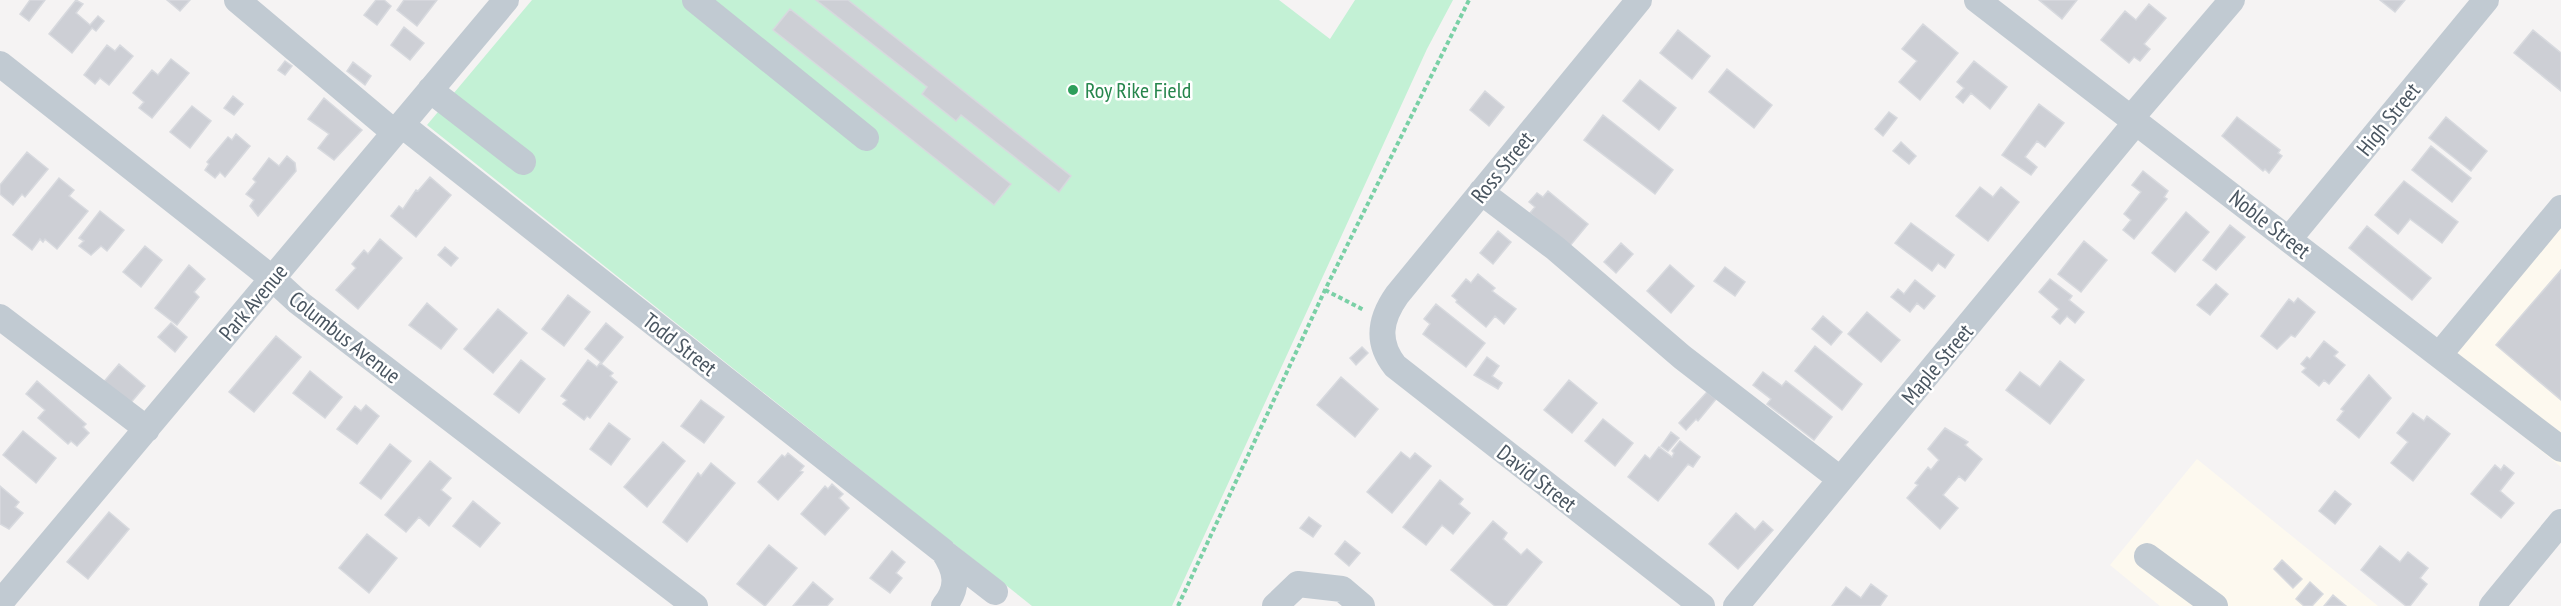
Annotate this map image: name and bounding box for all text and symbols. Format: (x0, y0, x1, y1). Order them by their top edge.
place label: Roy Rike Field (1085, 76, 1191, 104)
street label: High Street (2350, 77, 2426, 161)
marker: Roy Rike Field (1066, 83, 1080, 97)
street label: Ross Street (1465, 125, 1539, 209)
street label: Noble Street (2224, 184, 2316, 264)
street label: Park Avenue (213, 258, 293, 346)
street label: Columbus Avenue (284, 285, 406, 389)
street label: Todd Street (637, 306, 723, 382)
street label: Maple Street (1895, 318, 1979, 410)
street label: David Street (1492, 438, 1582, 518)

